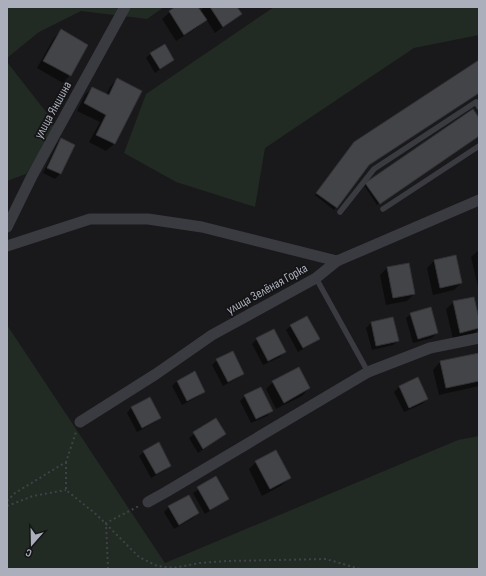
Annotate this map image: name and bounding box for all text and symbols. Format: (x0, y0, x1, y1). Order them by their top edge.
street label: улица Яншина (31, 79, 75, 141)
street label: улица Зелёная Горка (224, 260, 310, 318)
north arrow (12, 524, 52, 564)
text: С (24, 546, 34, 560)

